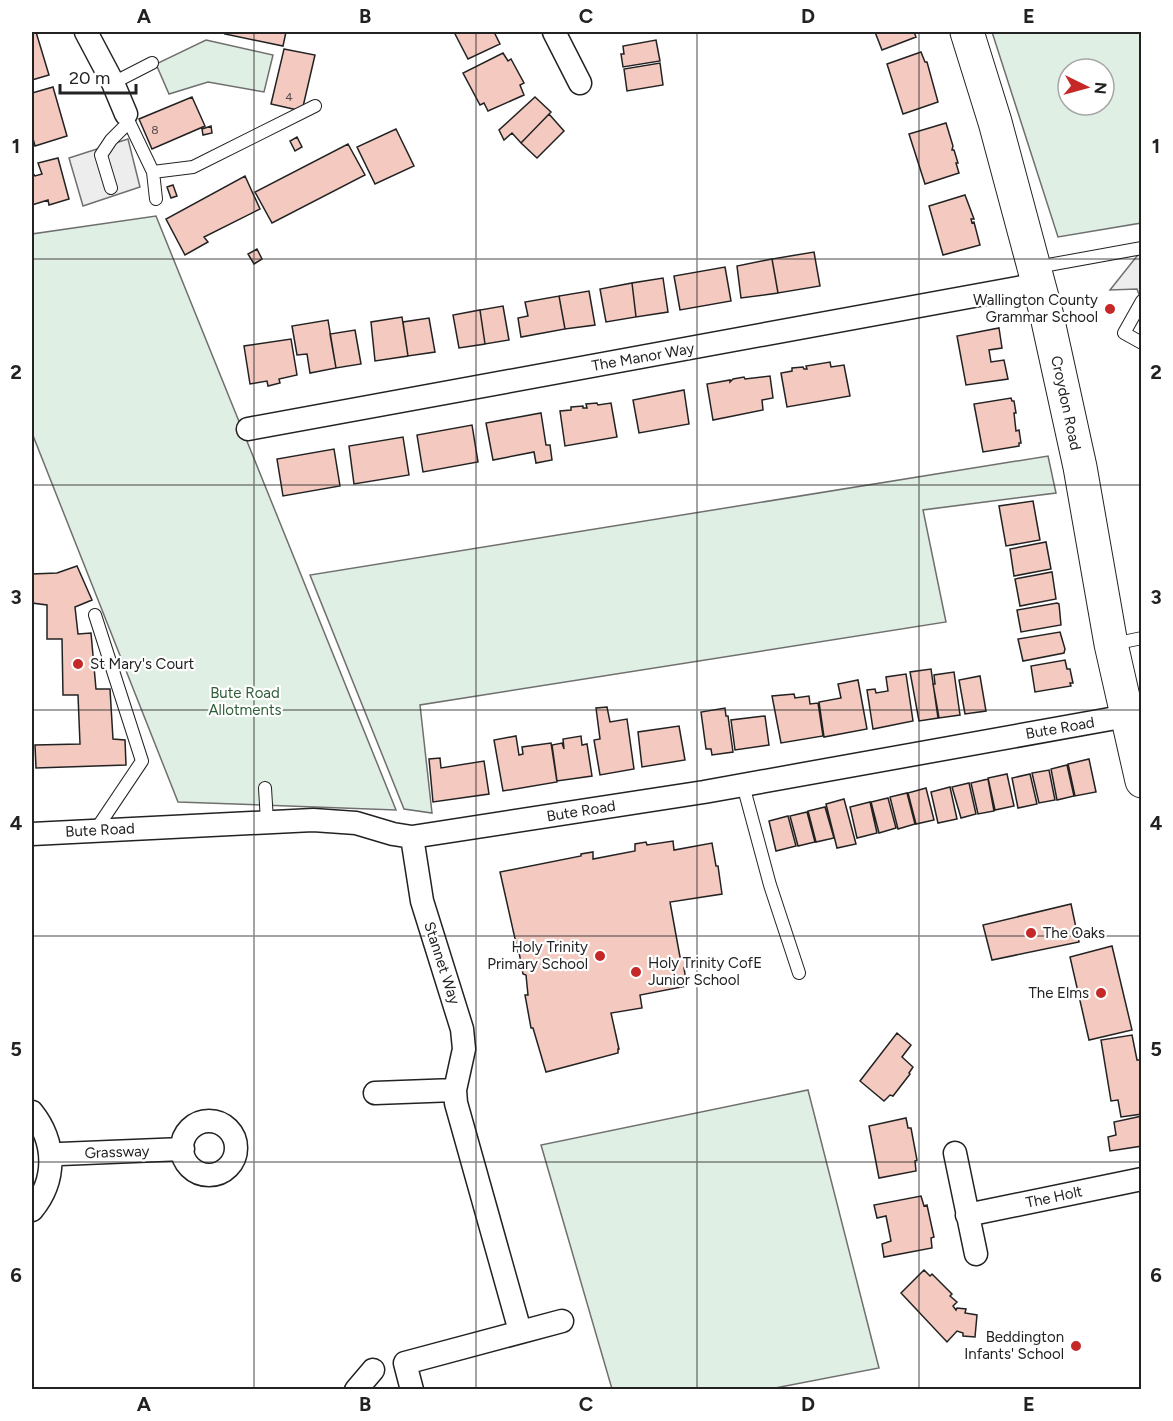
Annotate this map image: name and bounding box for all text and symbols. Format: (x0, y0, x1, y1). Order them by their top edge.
text: A (137, 4, 152, 28)
text: B (359, 4, 371, 28)
text: C (579, 4, 593, 28)
text: D (801, 4, 815, 28)
text: E (1023, 4, 1035, 28)
scale bar (60, 57, 136, 95)
north arrow (1056, 57, 1116, 117)
text: 20 m (69, 67, 110, 89)
text: N (1090, 81, 1110, 95)
house number: 4 (285, 90, 293, 104)
house number: 8 (151, 123, 159, 137)
text: 1 (12, 134, 20, 158)
text: 1 (1152, 134, 1160, 158)
place label: Wallington County Grammar School (973, 291, 1098, 326)
marker: Wallington County Grammar School (1103, 302, 1117, 316)
street label: The Manor Way (590, 339, 696, 375)
street label: Croydon Road (1047, 354, 1085, 452)
text: 2 (10, 360, 22, 384)
text: 2 (1150, 360, 1162, 384)
text: 3 (10, 585, 22, 609)
text: 3 (1150, 585, 1162, 609)
place label: St Mary's Court (90, 655, 195, 673)
marker: St Mary's Court (71, 657, 85, 671)
park label: Bute Road Allotments (208, 684, 282, 719)
street label: Bute Road (1024, 713, 1096, 743)
street label: Bute Road (545, 797, 617, 825)
text: 4 (10, 811, 23, 835)
text: 4 (1150, 811, 1163, 835)
street label: Bute Road (65, 819, 135, 841)
street label: Stannet Way (420, 919, 464, 1007)
place label: The Oaks (1043, 924, 1105, 942)
marker: The Oaks (1024, 926, 1038, 940)
place label: Holy Trinity Primary School (487, 938, 588, 973)
marker: Holy Trinity Primary School (593, 949, 607, 963)
place label: Holy Trinity CofE Junior School (648, 954, 762, 989)
marker: Holy Trinity CofE Junior School (629, 965, 643, 979)
place label: The Elms (1029, 984, 1089, 1002)
marker: The Elms (1094, 986, 1108, 1000)
text: 5 (10, 1037, 22, 1061)
text: 5 (1150, 1037, 1162, 1061)
street label: Grassway (84, 1142, 150, 1162)
street label: The Holt (1024, 1182, 1084, 1212)
text: 6 (10, 1263, 22, 1287)
text: 6 (1150, 1263, 1162, 1287)
place label: Beddington Infants' School (964, 1328, 1064, 1363)
marker: Beddington Infants' School (1069, 1339, 1083, 1353)
text: A (137, 1392, 152, 1416)
text: B (359, 1392, 371, 1416)
text: C (579, 1392, 593, 1416)
text: D (801, 1392, 815, 1416)
text: E (1023, 1392, 1035, 1416)

